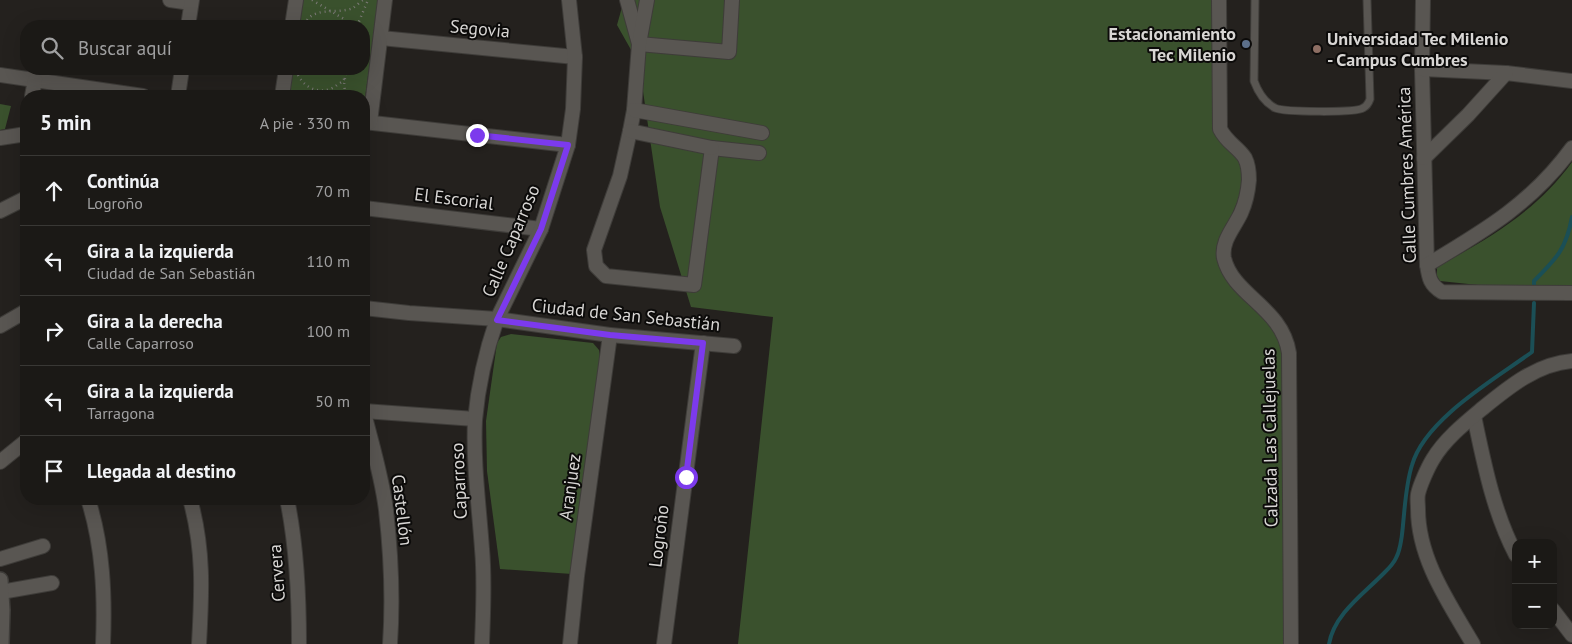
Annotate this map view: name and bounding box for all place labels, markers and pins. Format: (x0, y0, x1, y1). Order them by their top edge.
place label: Estacionamiento Tec Milenio (1109, 22, 1236, 66)
place label: Universidad Tec Milenio - Campus Cumbres (1327, 27, 1509, 71)
marker: Estacionamiento Tec Milenio (1240, 38, 1252, 50)
marker: Universidad Tec Milenio - Campus Cumbres (1311, 43, 1323, 55)

